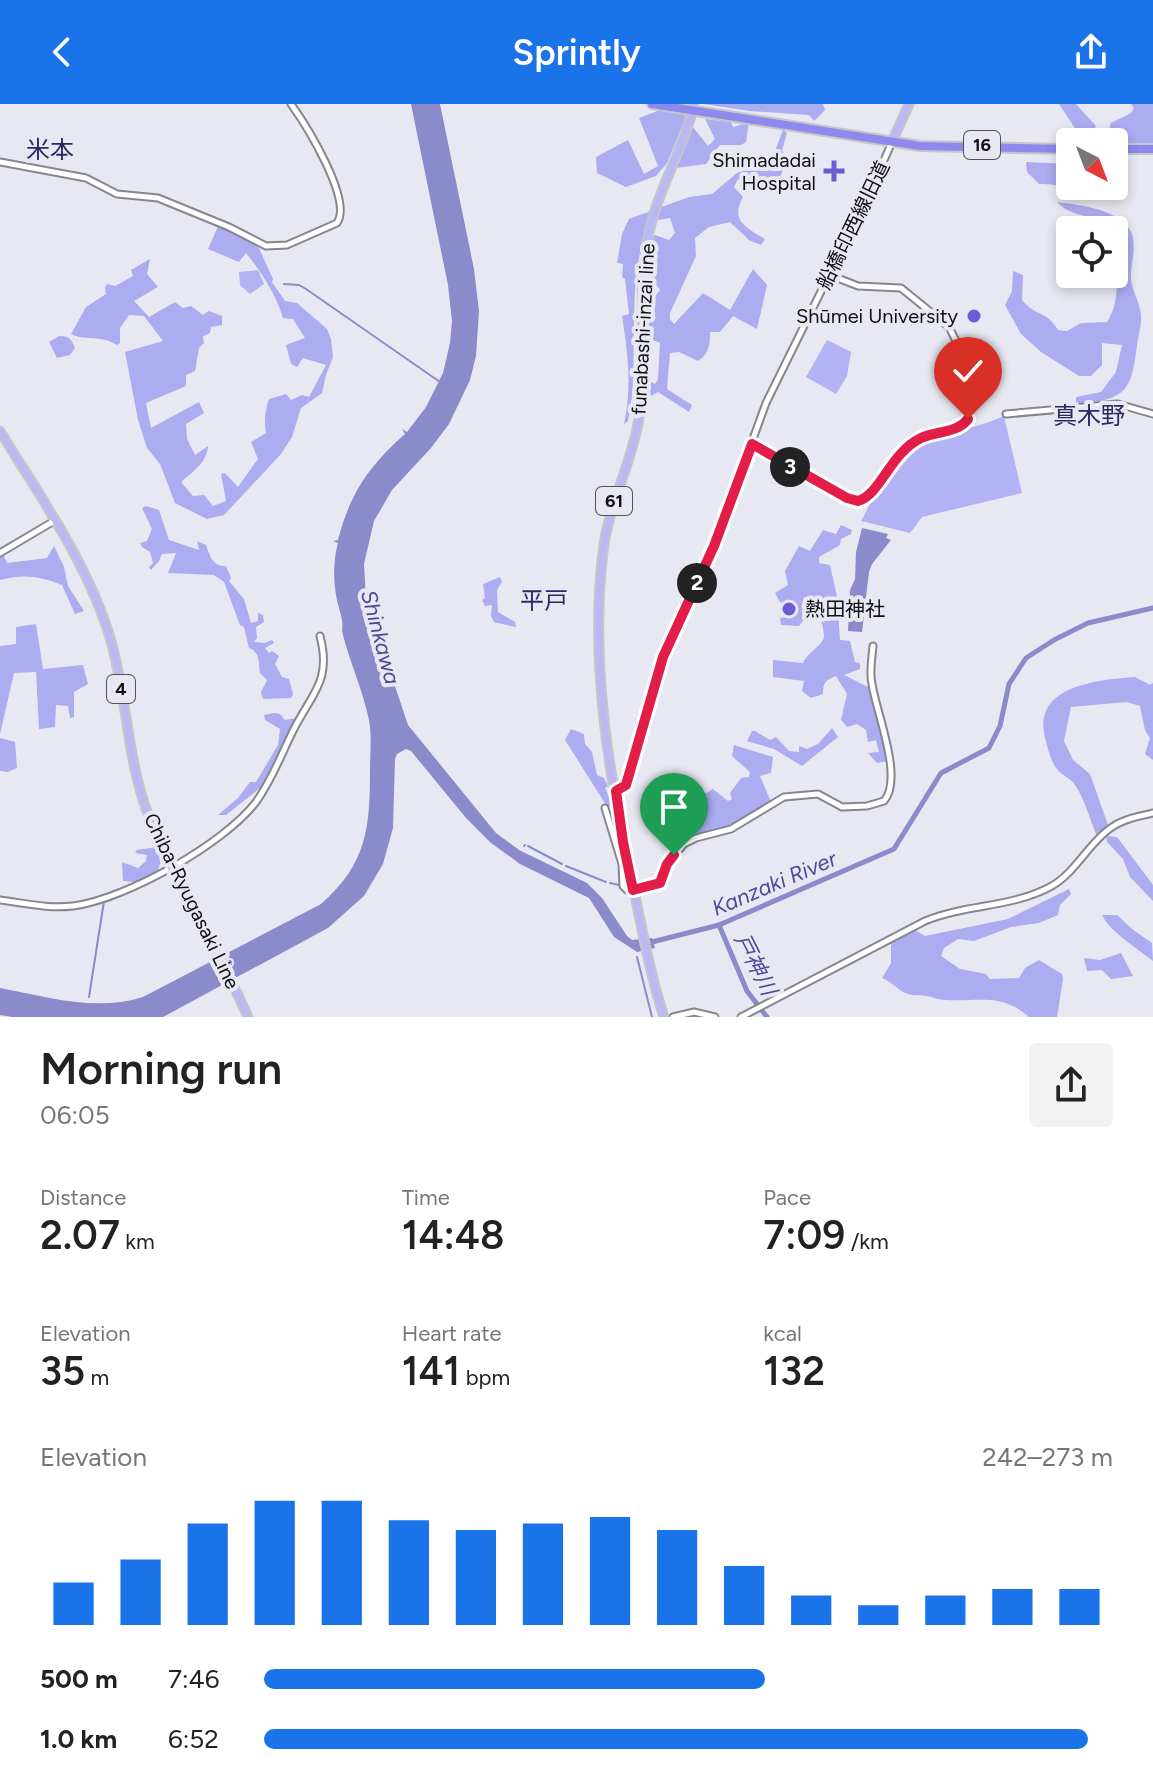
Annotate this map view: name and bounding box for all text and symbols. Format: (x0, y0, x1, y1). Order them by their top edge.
icon: back (40, 30, 84, 74)
icon: share (1069, 30, 1113, 74)
text: Sprintly (512, 31, 641, 74)
north arrow (1056, 128, 1128, 200)
map controls (1056, 128, 1128, 288)
road number: 16 (964, 131, 1000, 159)
district label: 米本 (26, 135, 74, 164)
place label: Shimadadai Hospital (712, 148, 816, 195)
street label: 船橋印西線旧道 (812, 157, 894, 293)
marker: Shimadadai Hospital (823, 160, 845, 182)
button: locate (1056, 216, 1128, 288)
street label: funabashi-inzai line (627, 243, 659, 415)
place label: Shūmei University (796, 304, 958, 328)
marker: Shūmei University (965, 307, 983, 325)
pin (934, 337, 1002, 419)
icon: check (946, 349, 990, 393)
district label: 真木野 (1053, 401, 1125, 430)
pin: 3 (770, 447, 810, 487)
text: 3 (784, 453, 796, 480)
road number: 61 (596, 487, 632, 515)
pin: 2 (677, 563, 717, 603)
text: 2 (691, 569, 703, 596)
district label: 平戸 (520, 586, 568, 615)
water label: Shinkawa (355, 587, 406, 687)
place label: 熱田神社 (805, 597, 885, 621)
marker: 熱田神社 (780, 600, 798, 618)
road number: 4 (107, 675, 135, 703)
pin (640, 773, 708, 855)
icon: arrive (652, 785, 696, 829)
street label: Chiba-Ryugasaki Line (139, 809, 245, 993)
water label: Kanzaki River (708, 844, 842, 922)
water label: 戸神川 (729, 929, 783, 1002)
text: Morning run (40, 1042, 282, 1095)
button: share (1029, 1043, 1113, 1127)
text: 06:05 (40, 1099, 110, 1131)
text: Distance (40, 1184, 126, 1211)
text: Time (402, 1184, 450, 1211)
text: Pace (763, 1184, 811, 1211)
text: 2.07 (40, 1211, 120, 1259)
text: 14:48 (402, 1211, 504, 1259)
text: 7:09 (763, 1211, 845, 1259)
text: km (120, 1228, 155, 1255)
text: /km (845, 1228, 889, 1255)
text: Elevation (40, 1320, 130, 1347)
text: Heart rate (402, 1320, 502, 1347)
text: kcal (763, 1320, 802, 1347)
text: 35 (40, 1347, 85, 1395)
text: 141 (402, 1347, 460, 1395)
text: 132 (763, 1347, 825, 1395)
text: m (85, 1364, 109, 1391)
text: bpm (460, 1364, 510, 1391)
text: Elevation (40, 1441, 147, 1473)
text: 242–273 m (982, 1441, 1113, 1473)
text: 500 m (40, 1663, 118, 1695)
text: 7:46 (168, 1663, 219, 1695)
text: 1.0 km (40, 1723, 117, 1755)
text: 6:52 (168, 1723, 219, 1755)

